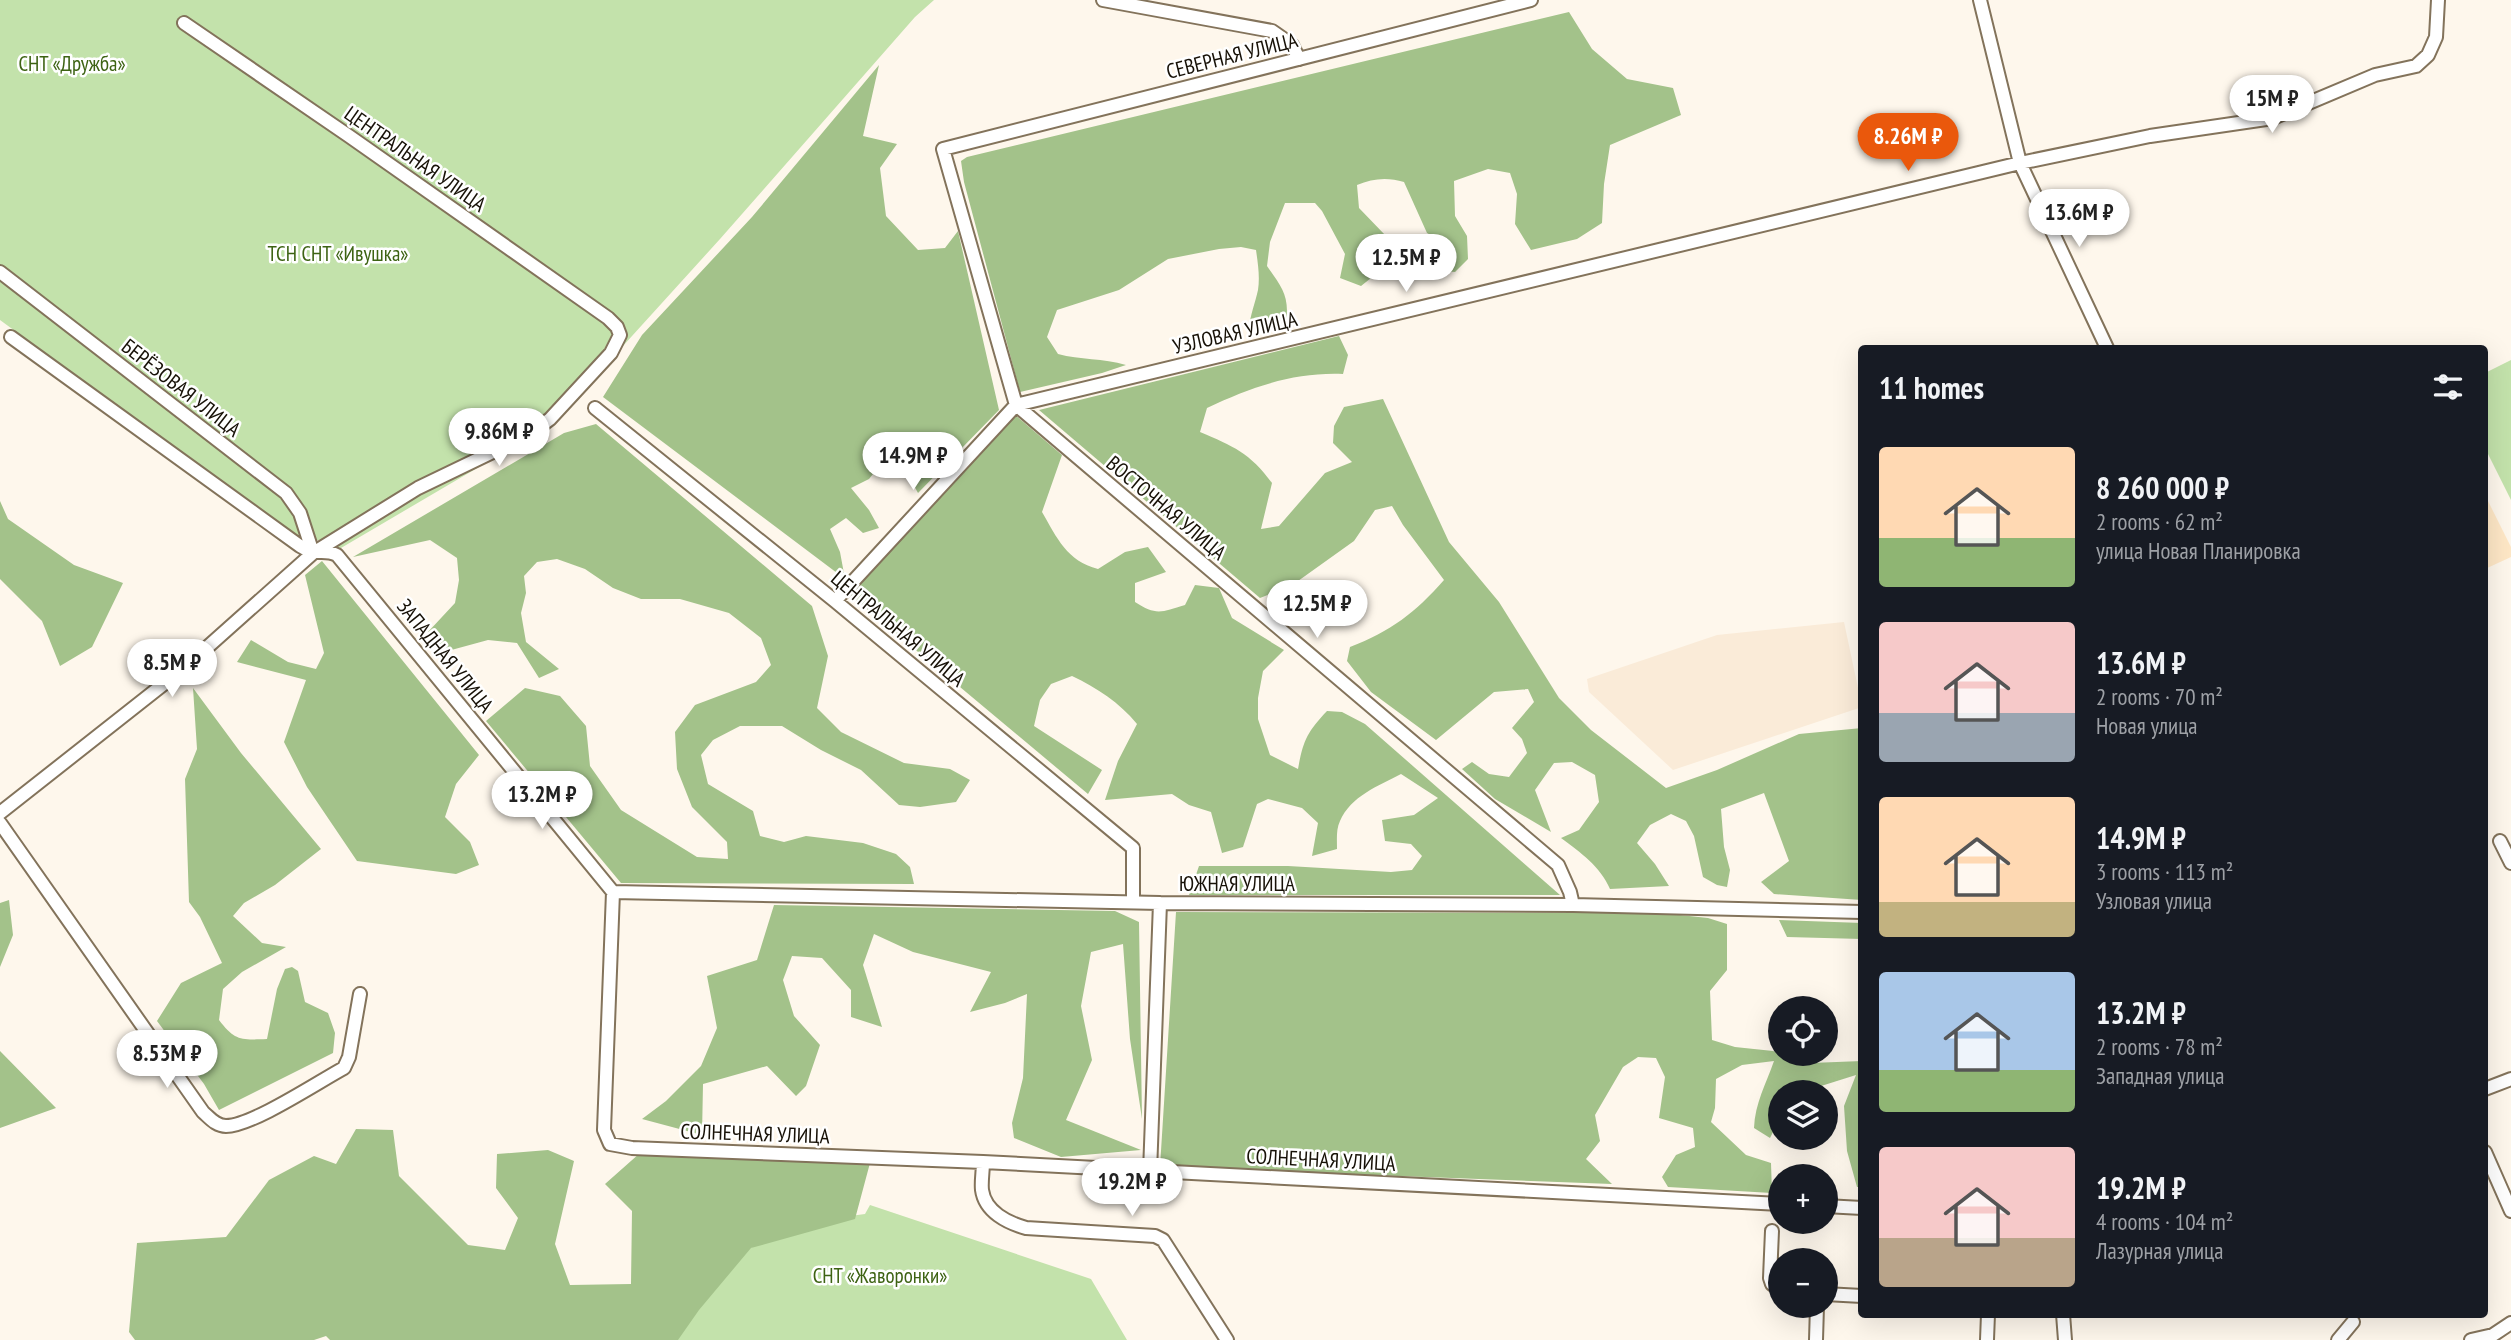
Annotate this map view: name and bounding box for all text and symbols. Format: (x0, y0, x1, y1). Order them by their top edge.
street label: СЕВЕРНАЯ УЛИЦА (1163, 26, 1300, 85)
park label: СНТ «Дружба» (18, 50, 126, 77)
pin: 15M ₽ (2223, 76, 2321, 135)
text: 15M ₽ (2246, 83, 2298, 112)
street label: ЦЕНТРАЛЬНАЯ УЛИЦА (339, 100, 491, 218)
pin: 8.26M ₽ (1843, 114, 1973, 173)
text: 8.26M ₽ (1874, 121, 1942, 150)
pin: 13.6M ₽ (2014, 190, 2144, 249)
text: 13.6M ₽ (2045, 197, 2113, 226)
pin: 12.5M ₽ (1341, 234, 1471, 294)
park label: ТСН СНТ «Ивушка» (268, 240, 408, 267)
text: 12.5M ₽ (1372, 242, 1440, 271)
street label: УЗЛОВАЯ УЛИЦА (1170, 305, 1300, 360)
street label: БЕРЁЗОВАЯ УЛИЦА (116, 333, 246, 443)
text: 11 homes (1879, 368, 1984, 407)
icon: filters (2429, 368, 2467, 406)
pin: 9.86M ₽ (434, 408, 564, 468)
text: 9.86M ₽ (465, 416, 533, 445)
pin: 14.9M ₽ (848, 433, 978, 492)
text: 14.9M ₽ (879, 440, 947, 469)
street label: ВОСТОЧНАЯ УЛИЦА (1101, 450, 1232, 566)
text: 8 260 000 ₽ (2096, 468, 2229, 507)
icon: home (1935, 475, 2019, 559)
text: 2 rooms · 62 m² (2096, 507, 2223, 536)
text: улица Новая Планировка (2096, 536, 2301, 565)
street label: ЦЕНТРАЛЬНАЯ УЛИЦА (826, 565, 971, 693)
pin: 12.5M ₽ (1252, 580, 1382, 640)
text: 12.5M ₽ (1283, 588, 1351, 617)
street label: ЗАПАДНАЯ УЛИЦА (391, 593, 500, 718)
pin: 8.5M ₽ (115, 640, 229, 699)
text: 13.6M ₽ (2096, 643, 2186, 682)
text: 8.5M ₽ (143, 647, 201, 676)
icon: home (1935, 650, 2019, 734)
text: 2 rooms · 70 m² (2096, 682, 2223, 711)
text: Новая улица (2096, 711, 2198, 740)
pin: 13.2M ₽ (477, 772, 607, 831)
text: 13.2M ₽ (508, 779, 576, 808)
text: 14.9M ₽ (2096, 818, 2186, 857)
icon: home (1935, 825, 2019, 909)
text: 3 rooms · 113 m² (2096, 857, 2233, 886)
street label: ЮЖНАЯ УЛИЦА (1179, 870, 1295, 897)
text: Узловая улица (2096, 886, 2212, 915)
text: 13.2M ₽ (2096, 993, 2186, 1032)
map controls (1768, 996, 1838, 1318)
button: locate (1768, 996, 1838, 1066)
icon: home (1935, 1000, 2019, 1084)
pin: 8.53M ₽ (102, 1030, 232, 1090)
text: 2 rooms · 78 m² (2096, 1032, 2223, 1061)
text: 8.53M ₽ (133, 1038, 201, 1067)
text: Западная улица (2096, 1061, 2224, 1090)
button: layers (1768, 1080, 1838, 1150)
street label: СОЛНЕЧНАЯ УЛИЦА (680, 1117, 830, 1150)
street label: СОЛНЕЧНАЯ УЛИЦА (1246, 1142, 1396, 1177)
pin: 19.2M ₽ (1067, 1158, 1197, 1218)
button: + (1768, 1164, 1838, 1234)
text: 19.2M ₽ (1098, 1166, 1166, 1195)
text: 19.2M ₽ (2096, 1168, 2186, 1207)
icon: home (1935, 1175, 2019, 1259)
text: 4 rooms · 104 m² (2096, 1207, 2233, 1236)
text: Лазурная улица (2096, 1236, 2224, 1265)
button: − (1768, 1248, 1838, 1318)
park label: СНТ «Жаворонки» (813, 1262, 947, 1289)

